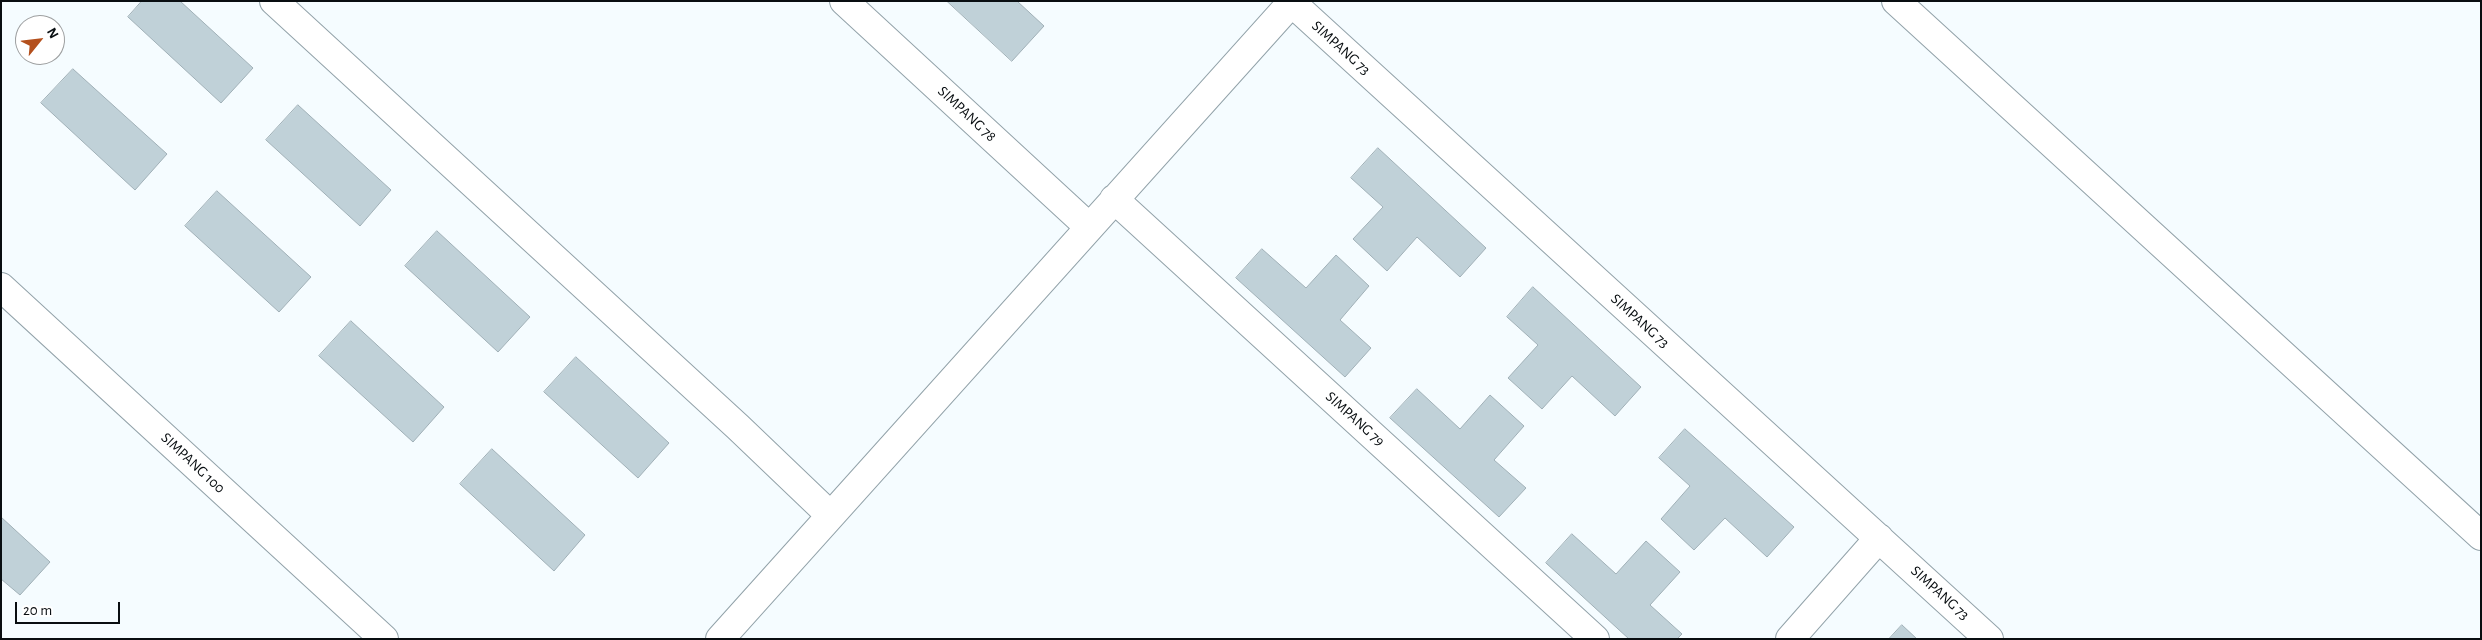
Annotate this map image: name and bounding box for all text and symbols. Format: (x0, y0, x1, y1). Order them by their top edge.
north arrow (15, 15, 65, 65)
street label: SIMPANG 73 (1308, 17, 1374, 79)
text: N (44, 26, 61, 41)
street label: SIMPANG 78 (934, 82, 1000, 146)
street label: SIMPANG 73 (1607, 290, 1673, 352)
street label: SIMPANG 79 (1322, 388, 1388, 450)
street label: SIMPANG 100 (157, 429, 229, 497)
street label: SIMPANG 73 (1907, 562, 1973, 624)
scale bar (18, 592, 122, 624)
text: 20 m (23, 603, 52, 618)

